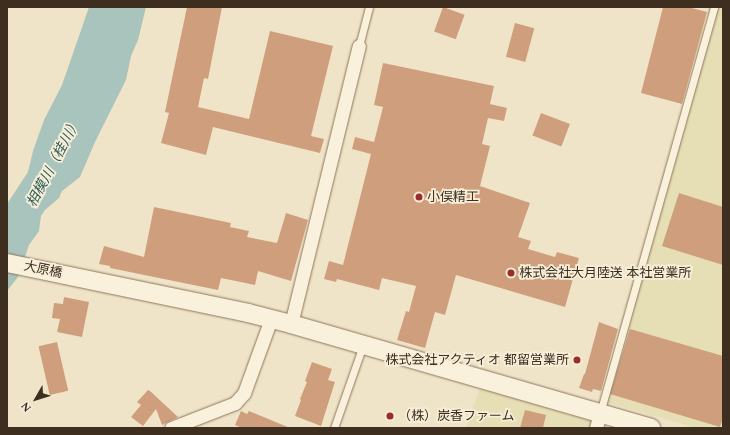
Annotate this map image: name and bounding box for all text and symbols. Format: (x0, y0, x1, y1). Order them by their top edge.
water label: 相模川（桂川） (24, 116, 84, 210)
place label: 小俣精工 (427, 189, 479, 205)
marker: 小俣精工 (414, 192, 424, 202)
street label: 大原橋 (22, 258, 64, 282)
place label: 株式会社大月陸送 本社営業所 (519, 265, 691, 281)
marker: 株式会社大月陸送 本社営業所 (506, 268, 516, 278)
place label: 株式会社アクティオ 都留営業所 (384, 352, 569, 368)
marker: 株式会社アクティオ 都留営業所 (572, 355, 582, 365)
north arrow (16, 379, 56, 419)
text: N (17, 398, 36, 416)
place label: （株）炭香ファーム (398, 408, 515, 424)
marker: （株）炭香ファーム (385, 411, 395, 421)

